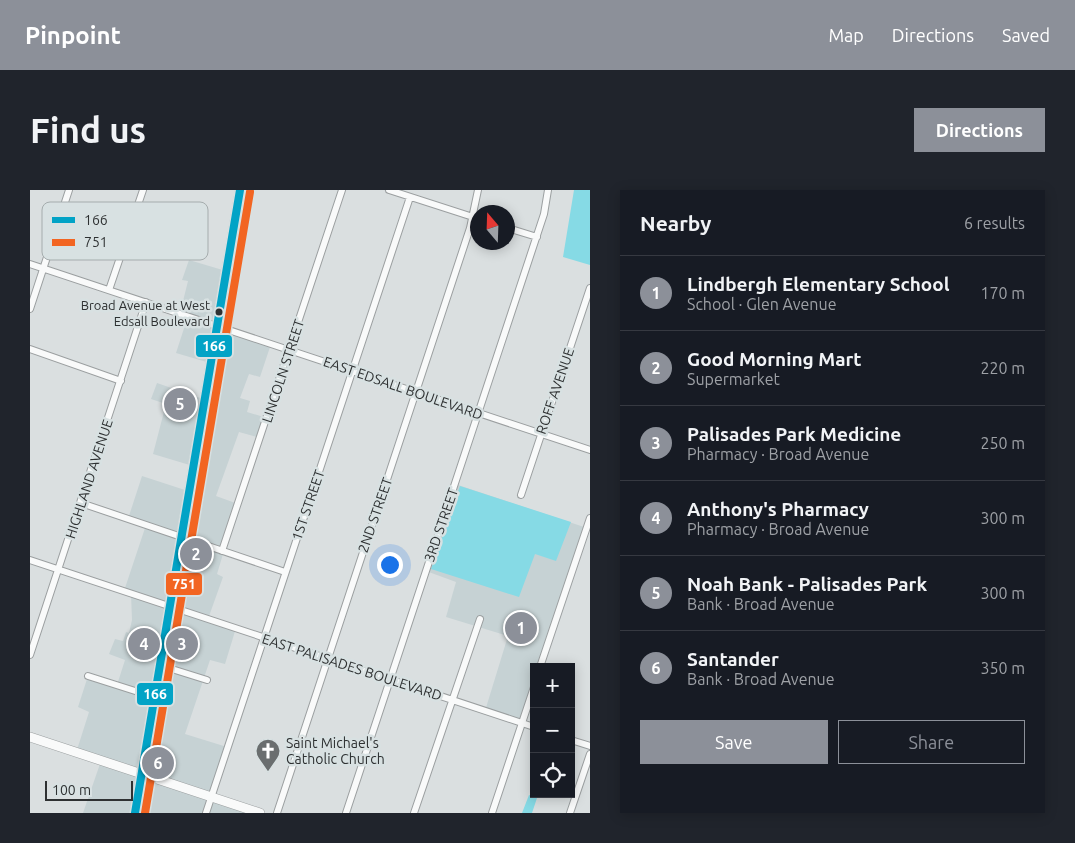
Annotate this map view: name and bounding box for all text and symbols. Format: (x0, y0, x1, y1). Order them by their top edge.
text: Pinpoint (25, 22, 121, 49)
text: Map (828, 25, 864, 45)
text: Directions (892, 25, 974, 45)
text: Saved (1002, 25, 1050, 45)
button: Directions (914, 108, 1045, 152)
text: Find us (30, 110, 146, 150)
legend (42, 202, 208, 260)
north arrow (470, 205, 515, 250)
text: Nearby (640, 211, 711, 235)
text: 166 (84, 212, 108, 228)
text: 6 results (964, 214, 1025, 232)
text: 751 (84, 234, 108, 250)
text: Lindbergh Elementary School (687, 273, 950, 295)
text: 1 (651, 284, 661, 302)
text: 170 m (980, 284, 1025, 302)
text: School · Glen Avenue (687, 295, 836, 313)
place label: Broad Avenue at West Edsall Boulevard (81, 298, 210, 328)
marker: Broad Avenue at West Edsall Boulevard (214, 307, 224, 317)
street label: LINCOLN STREET (259, 317, 307, 425)
line badge: 166 (195, 334, 233, 358)
text: 166 (202, 338, 226, 354)
street label: ROFF AVENUE (533, 346, 577, 436)
text: Good Morning Mart (687, 348, 862, 370)
street label: EAST EDSALL BOULEVARD (321, 353, 485, 423)
text: 2 (651, 359, 661, 377)
text: 220 m (980, 359, 1025, 377)
text: Supermarket (687, 370, 780, 388)
pin: 5 (164, 385, 196, 423)
street label: HIGHLAND AVENUE (62, 417, 116, 541)
text: Palisades Park Medicine (687, 423, 901, 445)
text: 3 (651, 434, 661, 452)
text: 250 m (980, 434, 1025, 452)
text: Pharmacy · Broad Avenue (687, 445, 869, 463)
street label: 1ST STREET (288, 467, 328, 542)
street label: 2ND STREET (355, 475, 395, 555)
street label: 3RD STREET (421, 486, 461, 564)
text: Anthony's Pharmacy (687, 498, 869, 520)
text: 4 (651, 509, 661, 527)
text: 300 m (980, 509, 1025, 527)
text: Pharmacy · Broad Avenue (687, 520, 869, 538)
pin: 2 (180, 535, 212, 573)
your location (377, 552, 403, 578)
line badge: 751 (165, 572, 203, 596)
text: Noah Bank - Palisades Park (687, 573, 927, 595)
text: 751 (172, 576, 196, 592)
text: 5 (651, 584, 661, 602)
text: 300 m (980, 584, 1025, 602)
text: Bank · Broad Avenue (687, 595, 835, 613)
pin: 1 (505, 609, 537, 647)
pin: 4 (128, 625, 160, 663)
pin: 3 (166, 625, 198, 663)
street label: EAST PALISADES BOULEVARD (260, 630, 444, 704)
text: Santander (687, 648, 779, 670)
text: 6 (651, 659, 661, 677)
text: 350 m (980, 659, 1025, 677)
map controls (530, 663, 575, 798)
button: + (530, 663, 575, 708)
text: Bank · Broad Avenue (687, 670, 835, 688)
line badge: 166 (136, 682, 174, 706)
text: 166 (143, 686, 167, 702)
button: − (530, 708, 575, 753)
button: Save (640, 720, 828, 764)
button: Share (838, 720, 1025, 764)
place label: Saint Michael's Catholic Church (286, 735, 385, 767)
church icon: Saint Michael's Catholic Church (255, 738, 281, 772)
pin: 6 (142, 744, 174, 782)
button: locate (530, 753, 575, 798)
scale bar (45, 778, 132, 801)
text: 100 m (52, 782, 91, 798)

